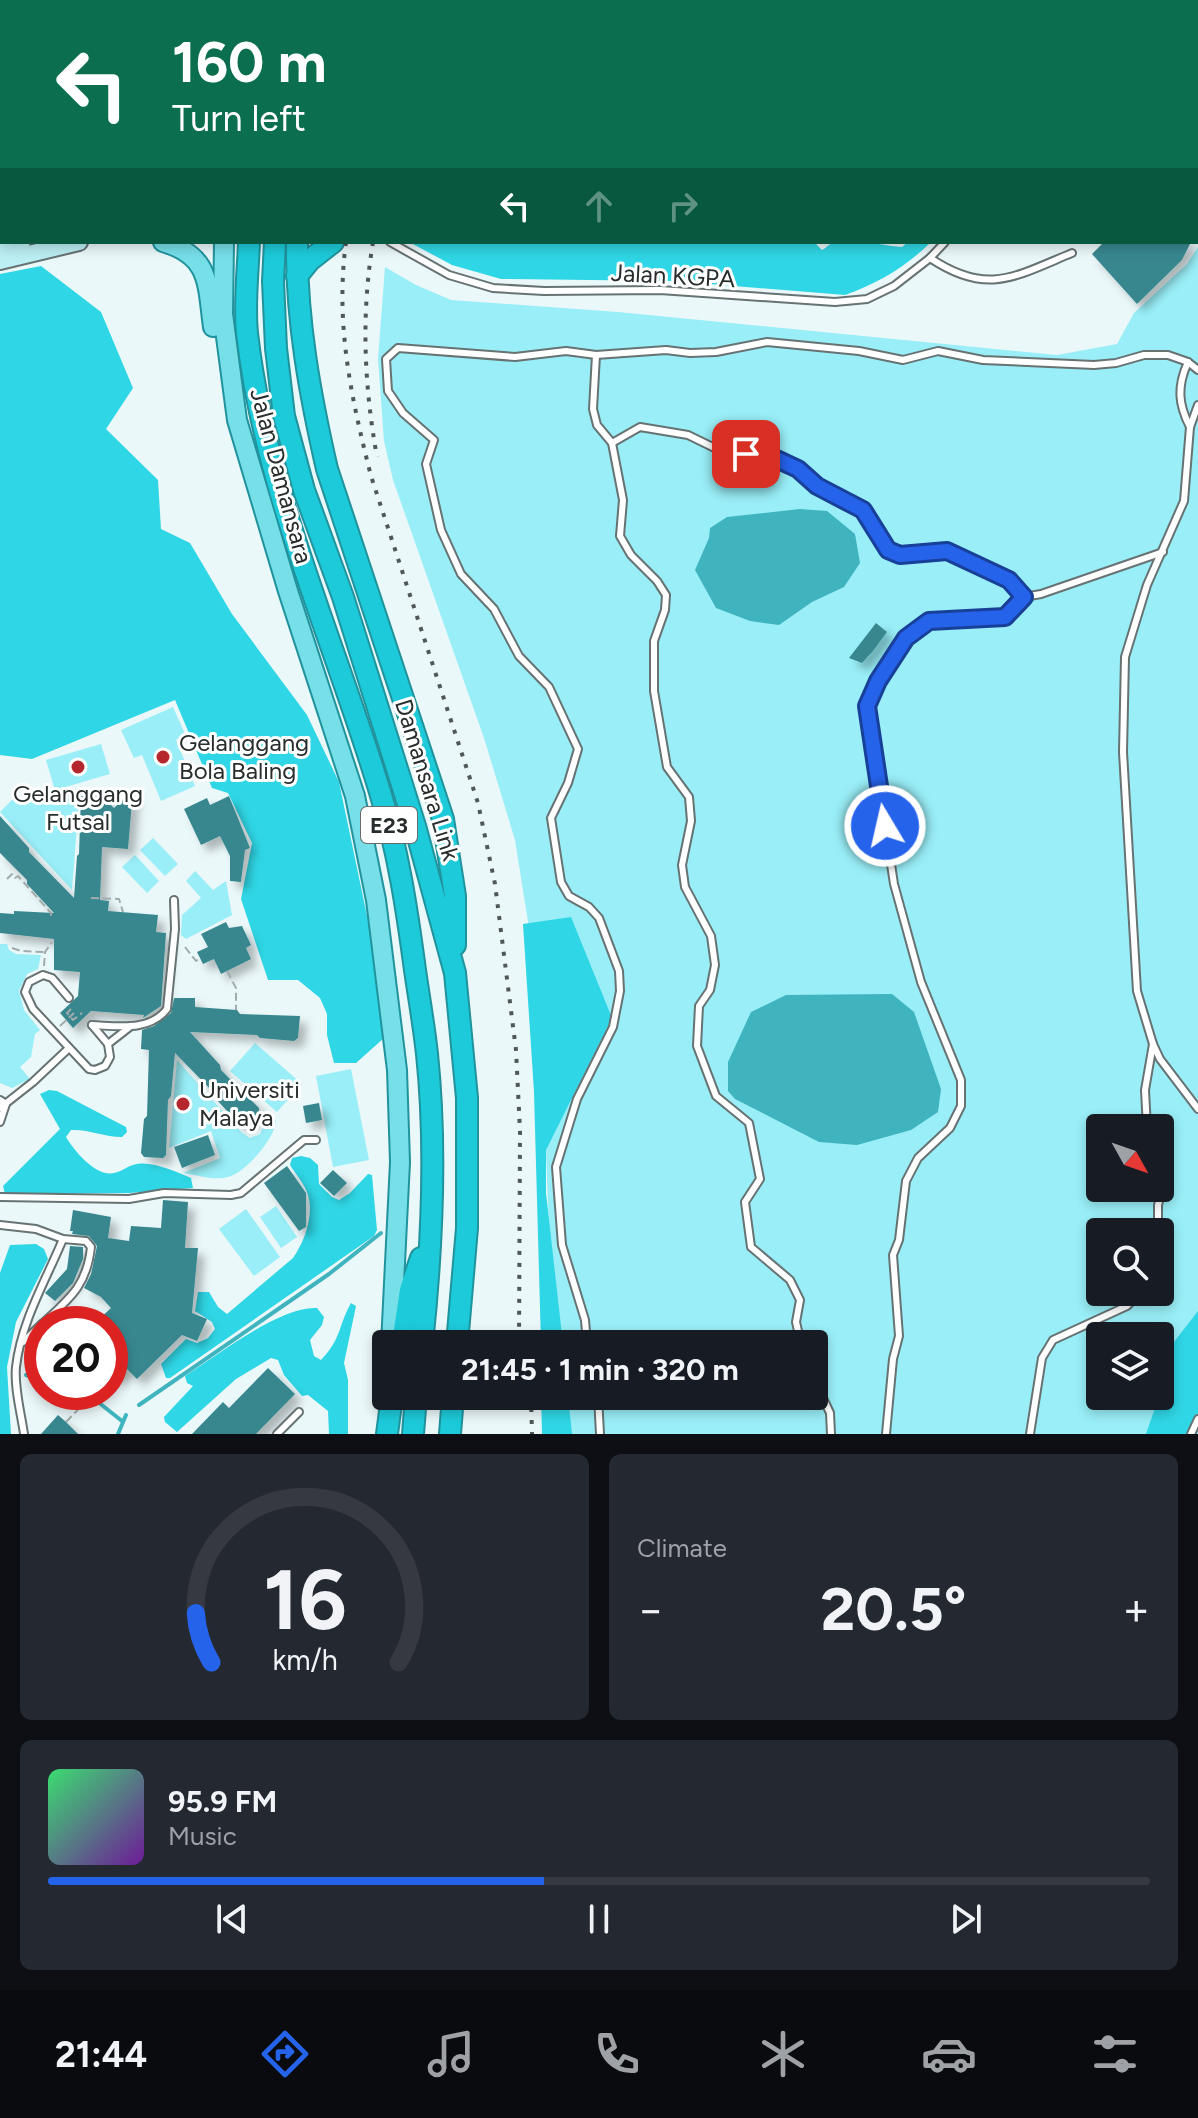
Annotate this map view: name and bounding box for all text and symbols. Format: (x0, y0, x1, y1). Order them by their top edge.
text: 160 m (172, 29, 327, 96)
icon: left (40, 32, 144, 136)
text: Turn left (172, 97, 306, 140)
icon: left (493, 184, 537, 228)
icon: ahead (577, 184, 621, 228)
icon: right (661, 184, 705, 228)
street label: Jalan KGPA (610, 258, 737, 293)
street label: Jalan Damansara (244, 385, 319, 567)
pin (712, 420, 780, 488)
icon: arrive (724, 432, 768, 476)
street label: Damansara Link (389, 695, 466, 865)
place label: Gelanggang Bola Baling (179, 728, 309, 785)
marker: Gelanggang Bola Baling (154, 748, 172, 766)
marker: Gelanggang Futsal (69, 758, 87, 776)
place label: Gelanggang Futsal (13, 779, 143, 836)
position arrow (843, 784, 927, 868)
road number: E23 (361, 807, 417, 843)
place label: Universiti Malaya (199, 1075, 300, 1132)
marker: Universiti Malaya (174, 1095, 192, 1113)
north arrow (1086, 1114, 1174, 1202)
map controls (1086, 1114, 1174, 1410)
button: search (1086, 1218, 1174, 1306)
speed limit sign: 20 (24, 1306, 128, 1410)
button: layers (1086, 1322, 1174, 1410)
text: 21:45 · 1 min · 320 m (461, 1351, 739, 1388)
text: Climate (637, 1532, 727, 1564)
text: 16 (263, 1550, 346, 1650)
text: 20.5° (820, 1573, 967, 1645)
text: − (637, 1583, 664, 1636)
text: + (1123, 1583, 1150, 1636)
text: km/h (272, 1643, 337, 1677)
text: 95.9 FM (168, 1783, 277, 1820)
text: Music (168, 1820, 237, 1852)
icon: previous (210, 1897, 254, 1941)
icon: pause (577, 1897, 621, 1941)
icon: next (944, 1897, 988, 1941)
icon: directions (257, 2026, 313, 2082)
icon: music (423, 2026, 479, 2082)
icon: phone (589, 2026, 645, 2082)
icon: climate (755, 2026, 811, 2082)
icon: car (921, 2026, 977, 2082)
icon: filters (1087, 2026, 1143, 2082)
text: 21:44 (55, 2033, 147, 2076)

